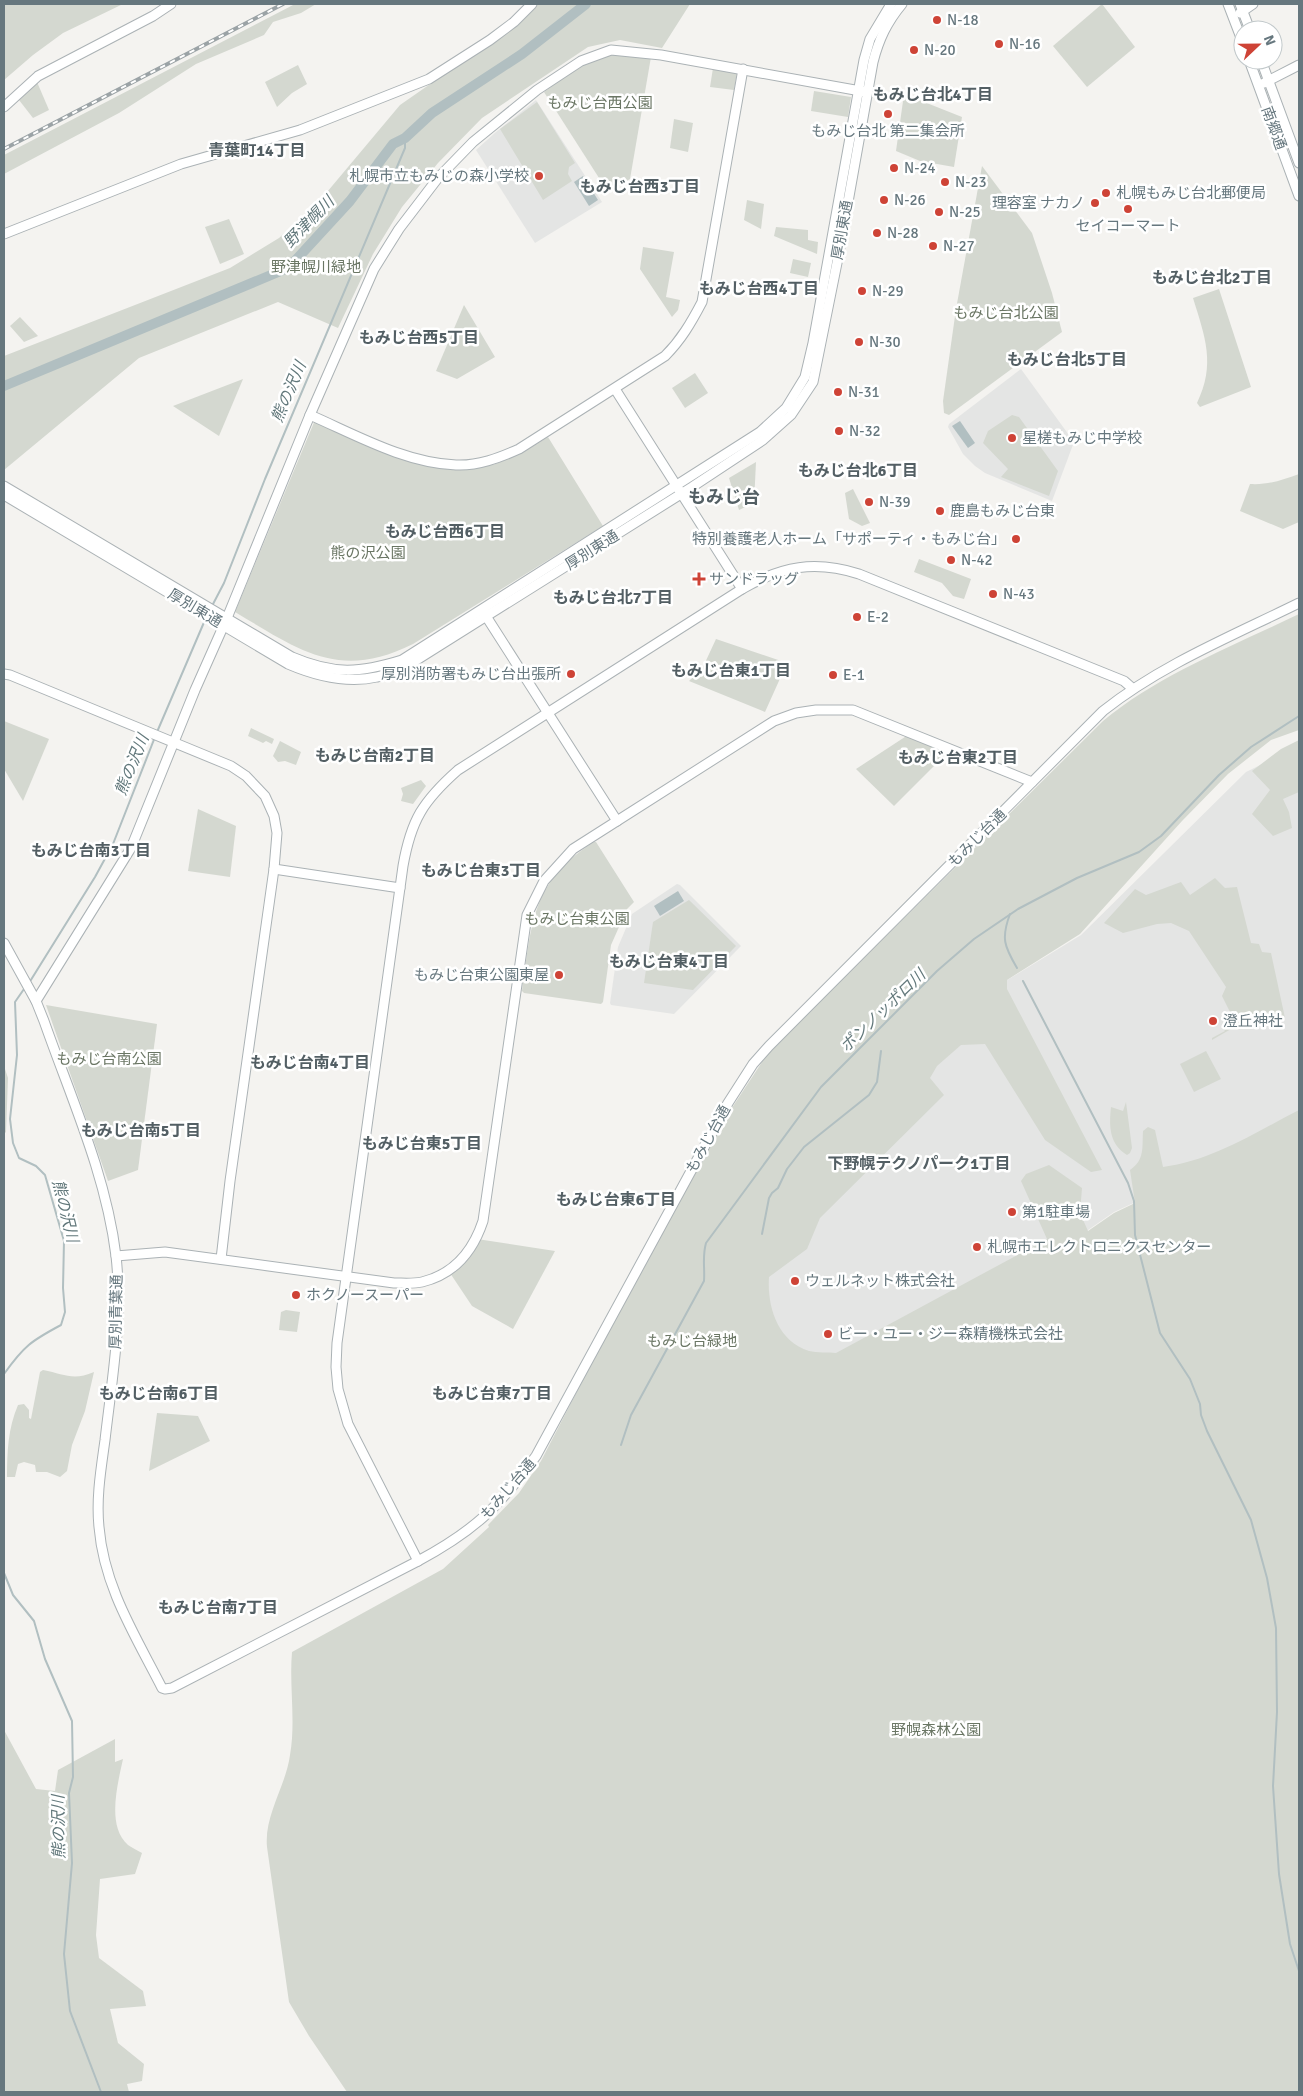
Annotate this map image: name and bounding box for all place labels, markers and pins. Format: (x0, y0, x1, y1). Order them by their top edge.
place label: N-18 (947, 11, 979, 29)
marker: N-18 (931, 14, 943, 26)
place label: N-16 (1009, 35, 1041, 53)
marker: N-16 (993, 38, 1005, 50)
place label: N-20 (924, 41, 956, 59)
marker: N-20 (908, 44, 920, 56)
marker: もみじ台北 第二集会所 (882, 108, 894, 120)
place label: もみじ台北 第二集会所 (811, 122, 965, 140)
place label: N-24 (904, 159, 936, 177)
marker: N-24 (888, 162, 900, 174)
place label: 札幌市立もみじの森小学校 (349, 167, 529, 185)
marker: 札幌市立もみじの森小学校 (533, 170, 545, 182)
place label: N-23 (955, 173, 987, 191)
marker: N-23 (939, 176, 951, 188)
place label: 札幌もみじ台北郵便局 (1116, 184, 1266, 202)
marker: 札幌もみじ台北郵便局 (1100, 187, 1112, 199)
place label: N-26 (894, 191, 926, 209)
marker: N-26 (878, 194, 890, 206)
place label: 理容室 ナカノ (992, 194, 1085, 212)
marker: 理容室 ナカノ (1089, 197, 1101, 209)
place label: N-25 (949, 203, 981, 221)
marker: セイコーマート (1122, 203, 1134, 215)
marker: N-25 (933, 206, 945, 218)
place label: セイコーマート (1075, 217, 1181, 235)
place label: N-28 (887, 224, 919, 242)
marker: N-28 (871, 227, 883, 239)
place label: N-27 (943, 237, 975, 255)
marker: N-27 (927, 240, 939, 252)
place label: N-29 (872, 282, 904, 300)
marker: N-29 (856, 285, 868, 297)
place label: N-30 (869, 333, 901, 351)
marker: N-30 (853, 336, 865, 348)
place label: N-31 (848, 383, 880, 401)
marker: N-31 (832, 386, 844, 398)
place label: N-32 (849, 422, 881, 440)
marker: N-32 (833, 425, 845, 437)
place label: 星槎もみじ中学校 (1022, 429, 1142, 447)
marker: 星槎もみじ中学校 (1006, 432, 1018, 444)
place label: N-39 (879, 493, 911, 511)
marker: N-39 (863, 496, 875, 508)
place label: 鹿島もみじ台東 (950, 502, 1055, 520)
marker: 鹿島もみじ台東 (934, 505, 946, 517)
place label: 特別養護老人ホーム「サポーティ・もみじ台」 (692, 530, 1006, 548)
marker: 特別養護老人ホーム「サポーティ・もみじ台」 (1010, 533, 1022, 545)
place label: N-42 (961, 551, 993, 569)
marker: N-42 (945, 554, 957, 566)
place label: サンドラッグ (709, 570, 799, 588)
marker: サンドラッグ (693, 573, 705, 585)
place label: N-43 (1003, 585, 1035, 603)
marker: N-43 (987, 588, 999, 600)
place label: E-2 (867, 608, 889, 626)
marker: E-2 (851, 611, 863, 623)
place label: 厚別消防署もみじ台出張所 (381, 665, 561, 683)
place label: E-1 (843, 666, 865, 684)
marker: 厚別消防署もみじ台出張所 (565, 668, 577, 680)
marker: E-1 (827, 669, 839, 681)
place label: もみじ台東公園東屋 (414, 966, 549, 984)
marker: もみじ台東公園東屋 (553, 969, 565, 981)
place label: 澄丘神社 (1223, 1012, 1283, 1030)
marker: 澄丘神社 (1207, 1015, 1219, 1027)
place label: 第1駐車場 (1022, 1203, 1090, 1221)
marker: 第1駐車場 (1006, 1206, 1018, 1218)
place label: 札幌市エレクトロニクスセンター (987, 1238, 1212, 1256)
marker: 札幌市エレクトロニクスセンター (971, 1241, 983, 1253)
place label: ウェルネット株式会社 (805, 1272, 955, 1290)
marker: ウェルネット株式会社 (789, 1275, 801, 1287)
place label: ホクノースーパー (306, 1286, 424, 1304)
marker: ホクノースーパー (290, 1289, 302, 1301)
place label: ビー・ユー・ジー森精機株式会社 (838, 1325, 1063, 1343)
marker: ビー・ユー・ジー森精機株式会社 (822, 1328, 834, 1340)

